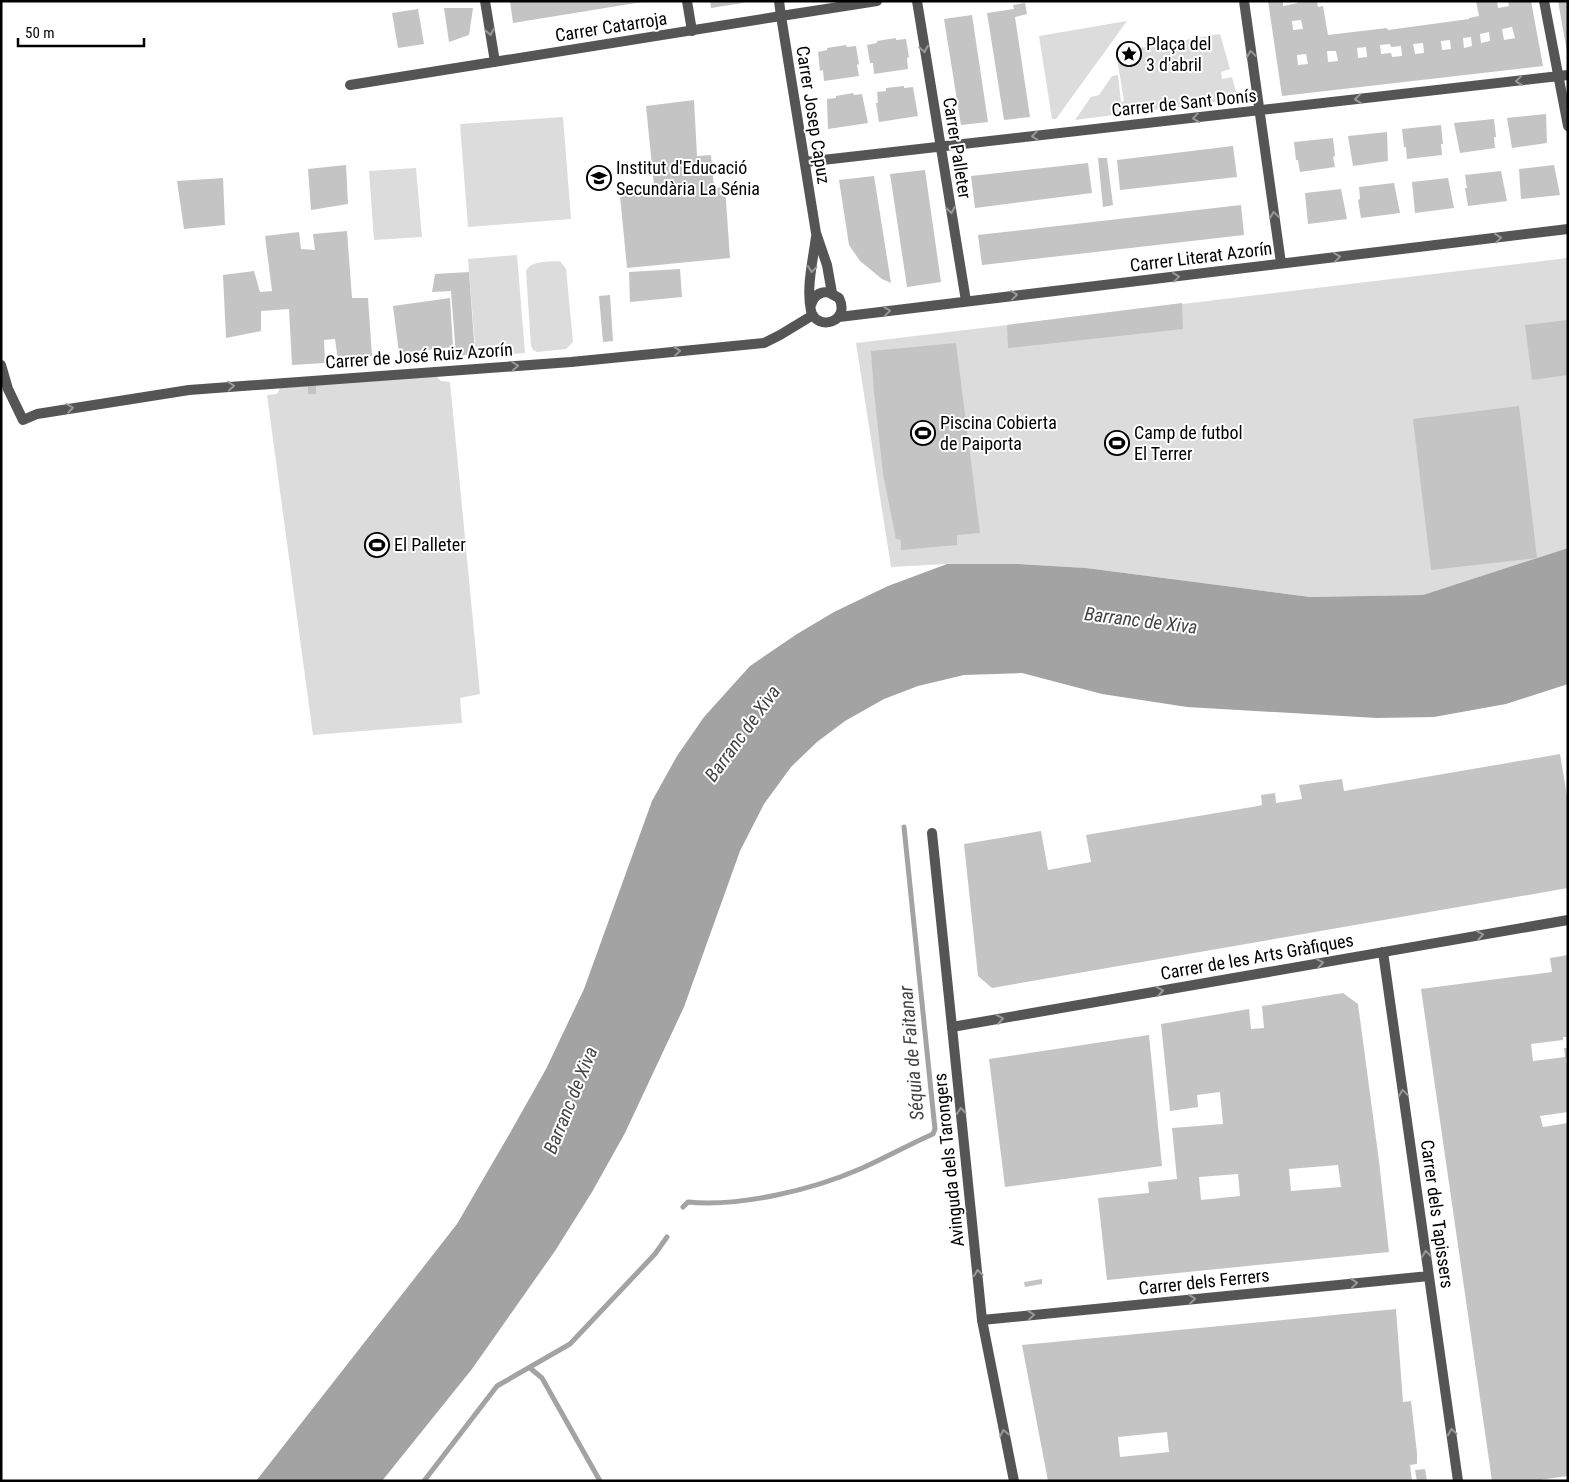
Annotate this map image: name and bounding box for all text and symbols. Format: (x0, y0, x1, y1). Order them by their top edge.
street label: Carrer Catarroja (553, 7, 668, 46)
scale bar (18, 15, 144, 47)
text: 50 m (25, 24, 55, 42)
one-way arrow (484, 27, 494, 36)
place label: Plaça del 3 d'abril (1146, 33, 1211, 75)
place icon: Plaça del 3 d'abril (1116, 41, 1142, 67)
street label: Carrer Josep Capuz (792, 44, 835, 185)
one-way arrow (919, 45, 929, 54)
one-way arrow (1246, 50, 1257, 58)
one-way arrow (1515, 75, 1523, 86)
street label: Carrer de Sant Donís (1110, 84, 1258, 121)
one-way arrow (1354, 93, 1362, 104)
street label: Carrer Palleter (939, 96, 976, 201)
one-way arrow (1192, 112, 1200, 123)
one-way arrow (1031, 130, 1039, 141)
place label: Institut d'Educació Secundària La Sénia (616, 157, 760, 199)
school or university icon: Institut d'Educació Secundària La Sénia (586, 165, 612, 191)
one-way arrow (945, 205, 955, 214)
one-way arrow (1270, 211, 1280, 220)
one-way arrow (1495, 233, 1503, 244)
street label: Carrer Literat Azorín (1129, 237, 1273, 276)
one-way arrow (1333, 252, 1341, 263)
one-way arrow (807, 266, 818, 274)
one-way arrow (1172, 272, 1180, 283)
one-way arrow (1011, 290, 1019, 301)
one-way arrow (883, 306, 891, 317)
street label: Carrer de José Ruiz Azorín (325, 338, 513, 373)
one-way arrow (673, 346, 681, 357)
one-way arrow (511, 360, 519, 371)
one-way arrow (227, 381, 235, 392)
one-way arrow (66, 404, 74, 414)
place label: Piscina Cobierta de Paiporta (940, 412, 1057, 454)
sports icon: Piscina Cobierta de Paiporta (910, 420, 936, 446)
place label: Camp de futbol El Terrer (1134, 422, 1243, 464)
sports icon: Camp de futbol El Terrer (1104, 430, 1130, 456)
sports icon: El Palleter (364, 532, 390, 558)
place label: El Palleter (394, 534, 466, 555)
water label: Barranc de Xiva (1083, 602, 1199, 639)
water label: Barranc de Xiva (700, 681, 785, 786)
street label: Carrer de les Arts Gràfiques (1159, 929, 1355, 984)
one-way arrow (1476, 930, 1485, 940)
one-way arrow (1316, 958, 1325, 968)
water label: Séquia de Faitanar (894, 984, 929, 1121)
one-way arrow (1156, 986, 1165, 996)
one-way arrow (996, 1014, 1005, 1024)
water label: Barranc de Xiva (539, 1043, 602, 1157)
street label: Avinguda dels Tarongers (929, 1072, 968, 1248)
one-way arrow (1398, 1089, 1409, 1097)
one-way arrow (956, 1107, 967, 1115)
street label: Carrer dels Tapissers (1417, 1138, 1458, 1290)
one-way arrow (1421, 1250, 1432, 1258)
street label: Carrer dels Ferrers (1138, 1264, 1270, 1299)
one-way arrow (972, 1268, 983, 1276)
one-way arrow (1351, 1278, 1359, 1289)
one-way arrow (1189, 1294, 1197, 1305)
one-way arrow (1027, 1310, 1035, 1321)
one-way arrow (1000, 1428, 1010, 1437)
one-way arrow (1447, 1428, 1457, 1437)

